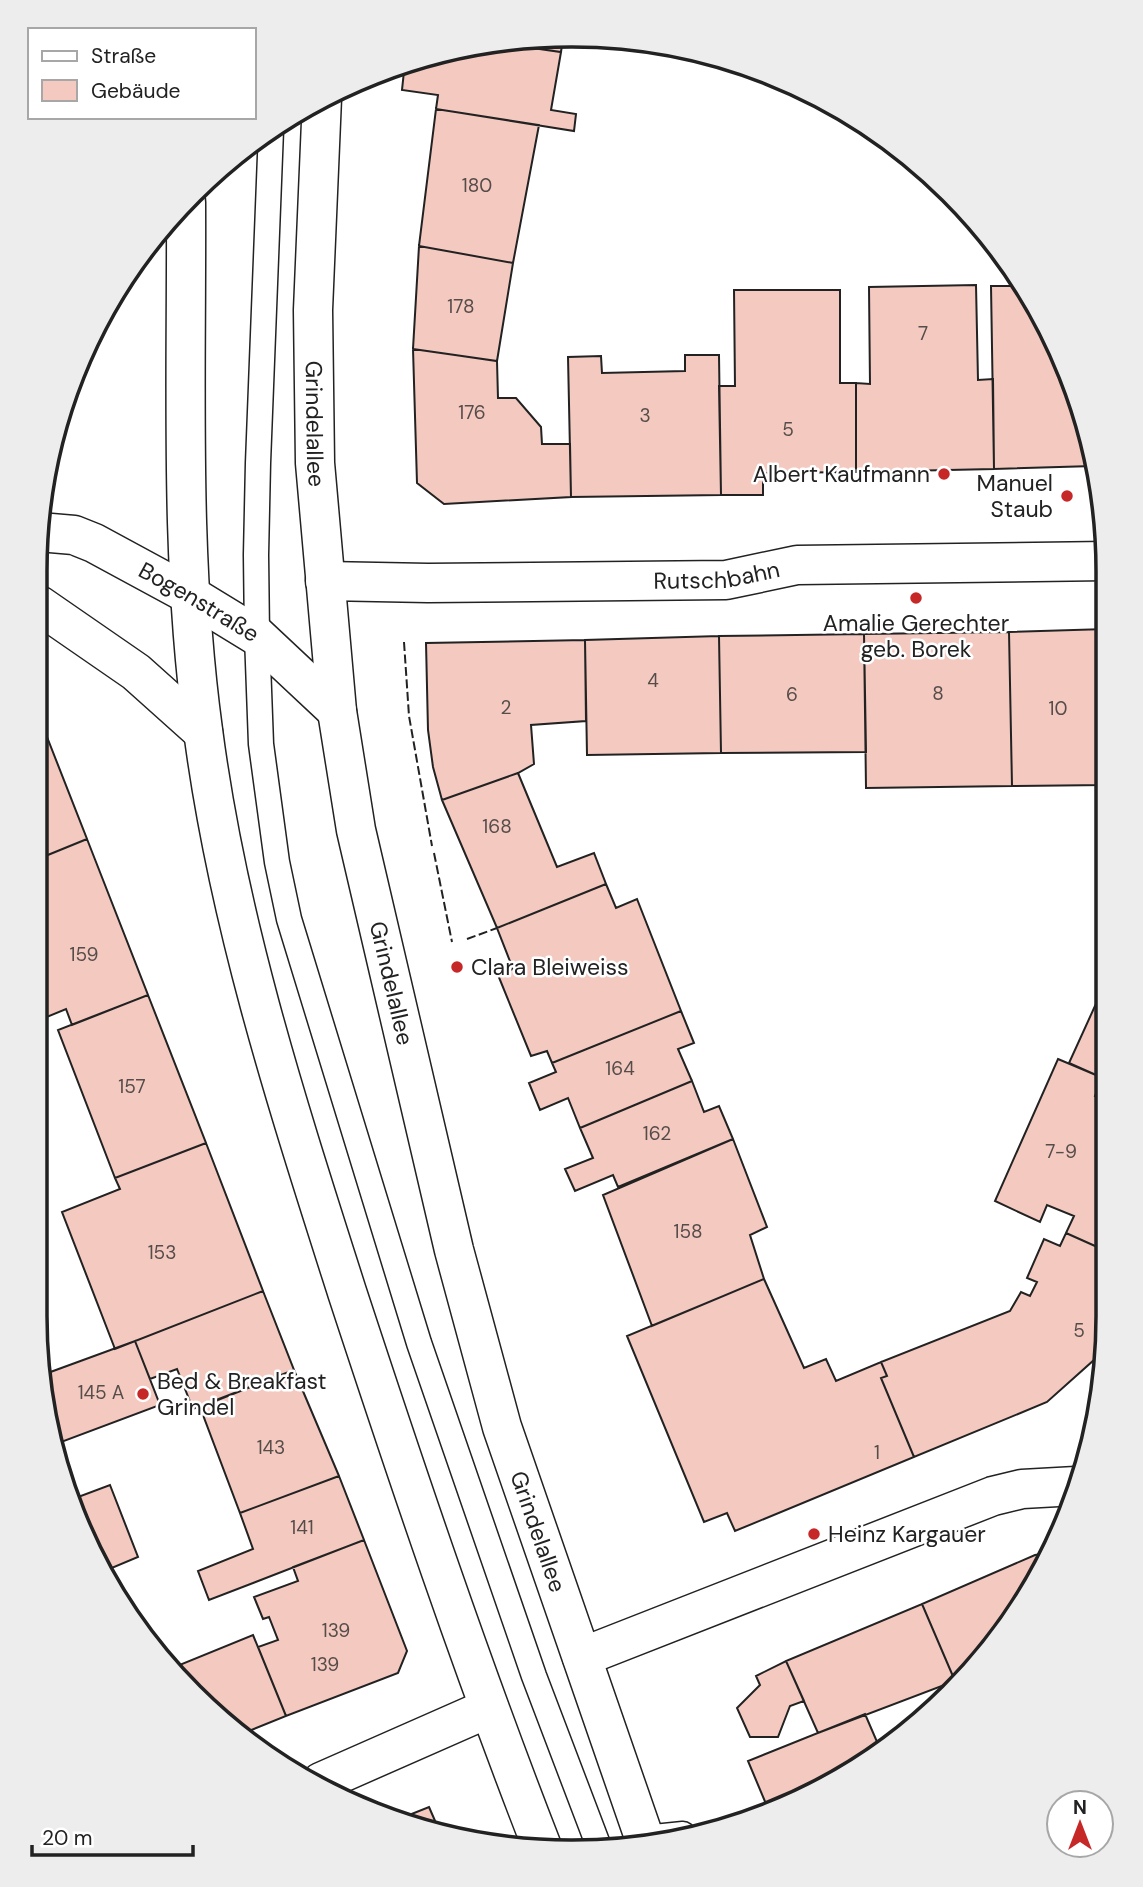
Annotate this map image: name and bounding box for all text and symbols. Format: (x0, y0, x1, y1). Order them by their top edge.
legend (28, 28, 256, 119)
text: Straße (91, 42, 156, 70)
text: Gebäude (91, 77, 181, 105)
house number: 180 (462, 173, 492, 198)
house number: 178 (447, 294, 475, 319)
house number: 7 (918, 321, 928, 346)
street label: Grindelallee (299, 360, 332, 488)
house number: 176 (458, 400, 486, 425)
house number: 3 (639, 403, 651, 428)
house number: 5 (782, 417, 794, 442)
place label: Albert Kaufmann (753, 459, 930, 489)
marker: Albert Kaufmann (936, 466, 952, 482)
place label: Manuel Staub (977, 468, 1053, 524)
marker: Manuel Staub (1059, 488, 1075, 504)
street label: Rutschbahn (653, 554, 782, 596)
street label: Bogenstraße (133, 555, 265, 649)
marker: Amalie Gerechter geb. Borek (908, 590, 924, 606)
place label: Amalie Gerechter geb. Borek (823, 608, 1009, 664)
house number: 4 (647, 668, 659, 693)
house number: 8 (932, 681, 944, 706)
house number: 6 (786, 682, 798, 707)
house number: 2 (501, 695, 512, 720)
house number: 10 (1049, 696, 1067, 721)
house number: 168 (482, 814, 512, 839)
street label: Grindelallee (363, 918, 421, 1048)
house number: 159 (70, 942, 98, 967)
place label: Clara Bleiweiss (471, 952, 629, 982)
marker: Clara Bleiweiss (449, 959, 465, 975)
house number: 164 (605, 1056, 635, 1081)
house number: 157 (118, 1074, 146, 1099)
house number: 162 (643, 1121, 671, 1146)
house number: 7-9 (1045, 1139, 1077, 1164)
house number: 158 (673, 1219, 703, 1244)
house number: 153 (148, 1240, 176, 1265)
house number: 5 (1073, 1318, 1085, 1343)
place label: Bed & Breakfast Grindel (157, 1366, 327, 1422)
house number: 145 A (78, 1380, 125, 1405)
marker: Bed & Breakfast Grindel (135, 1386, 151, 1402)
house number: 143 (257, 1435, 285, 1460)
house number: 1 (874, 1440, 880, 1465)
street label: Grindelallee (503, 1467, 573, 1596)
house number: 141 (290, 1515, 314, 1540)
place label: Heinz Kargauer (828, 1519, 986, 1549)
marker: Heinz Kargauer (806, 1526, 822, 1542)
house number: 139 (322, 1618, 350, 1643)
house number: 139 (311, 1652, 339, 1677)
north arrow (1045, 1789, 1115, 1859)
text: N (1073, 1795, 1087, 1820)
scale bar (32, 1814, 192, 1858)
text: 20 m (42, 1824, 93, 1852)

